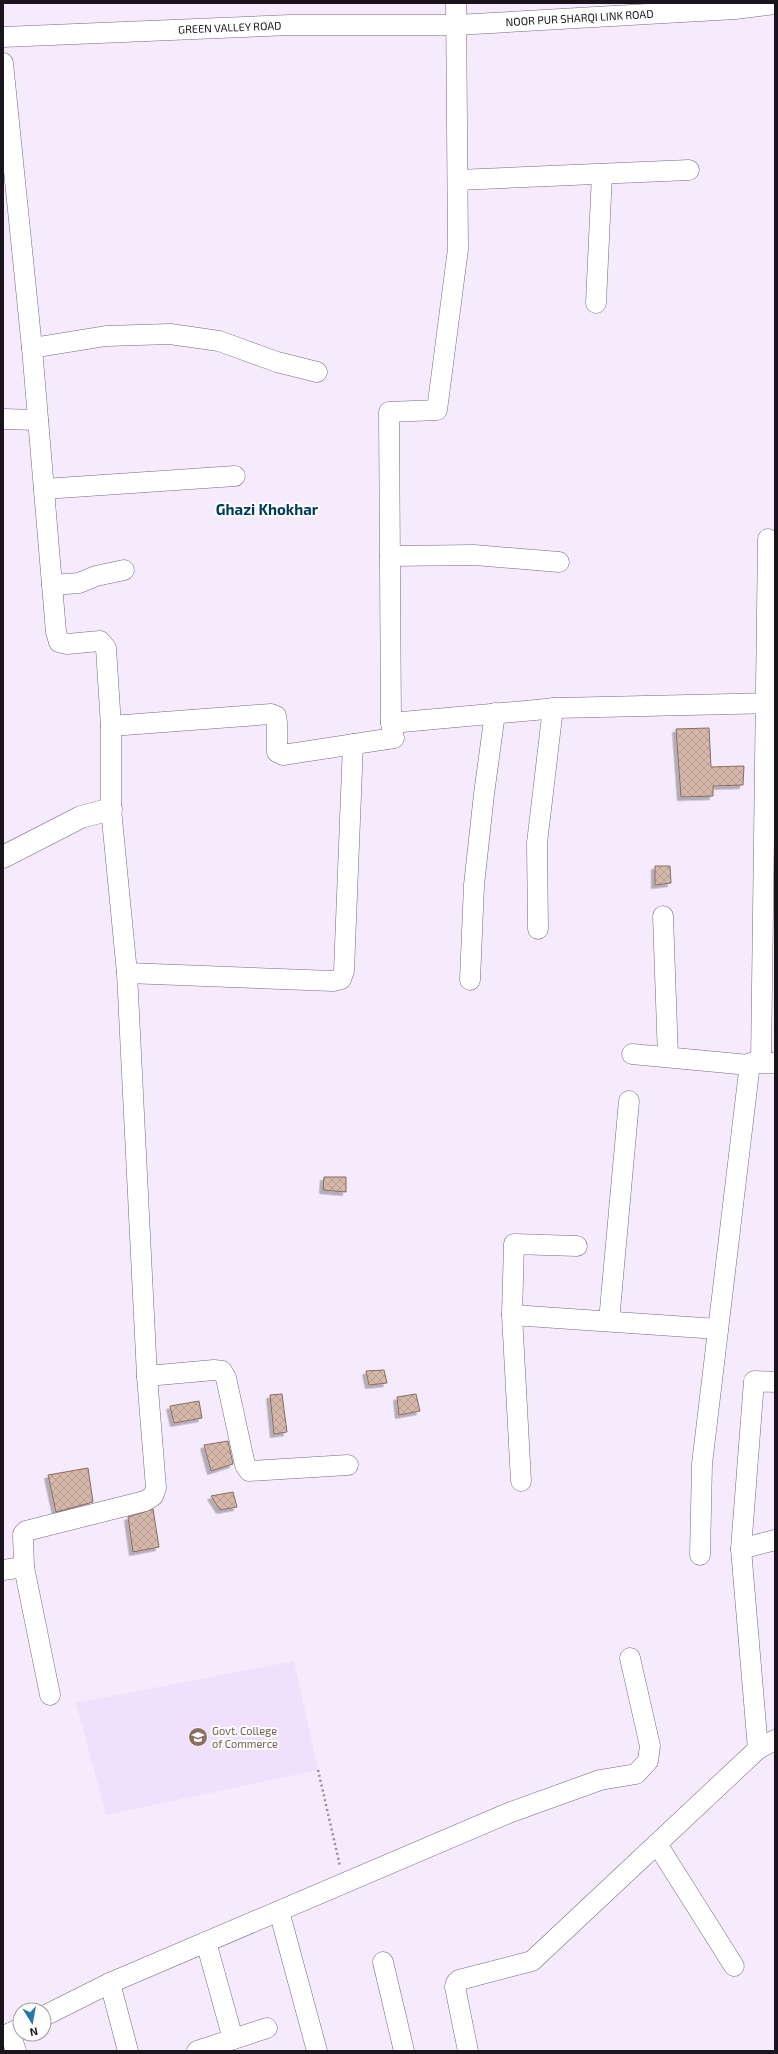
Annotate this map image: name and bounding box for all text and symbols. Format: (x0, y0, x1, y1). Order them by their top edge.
street label: NOOR PUR SHARQI LINK ROAD (505, 7, 654, 28)
street label: GREEN VALLEY ROAD (178, 18, 282, 36)
district label: Ghazi Khokhar (216, 500, 319, 518)
place label: Govt. College of Commerce (212, 1724, 278, 1750)
school or university icon: Govt. College of Commerce (187, 1726, 209, 1748)
north arrow (12, 2002, 52, 2042)
text: N (29, 2025, 39, 2039)

